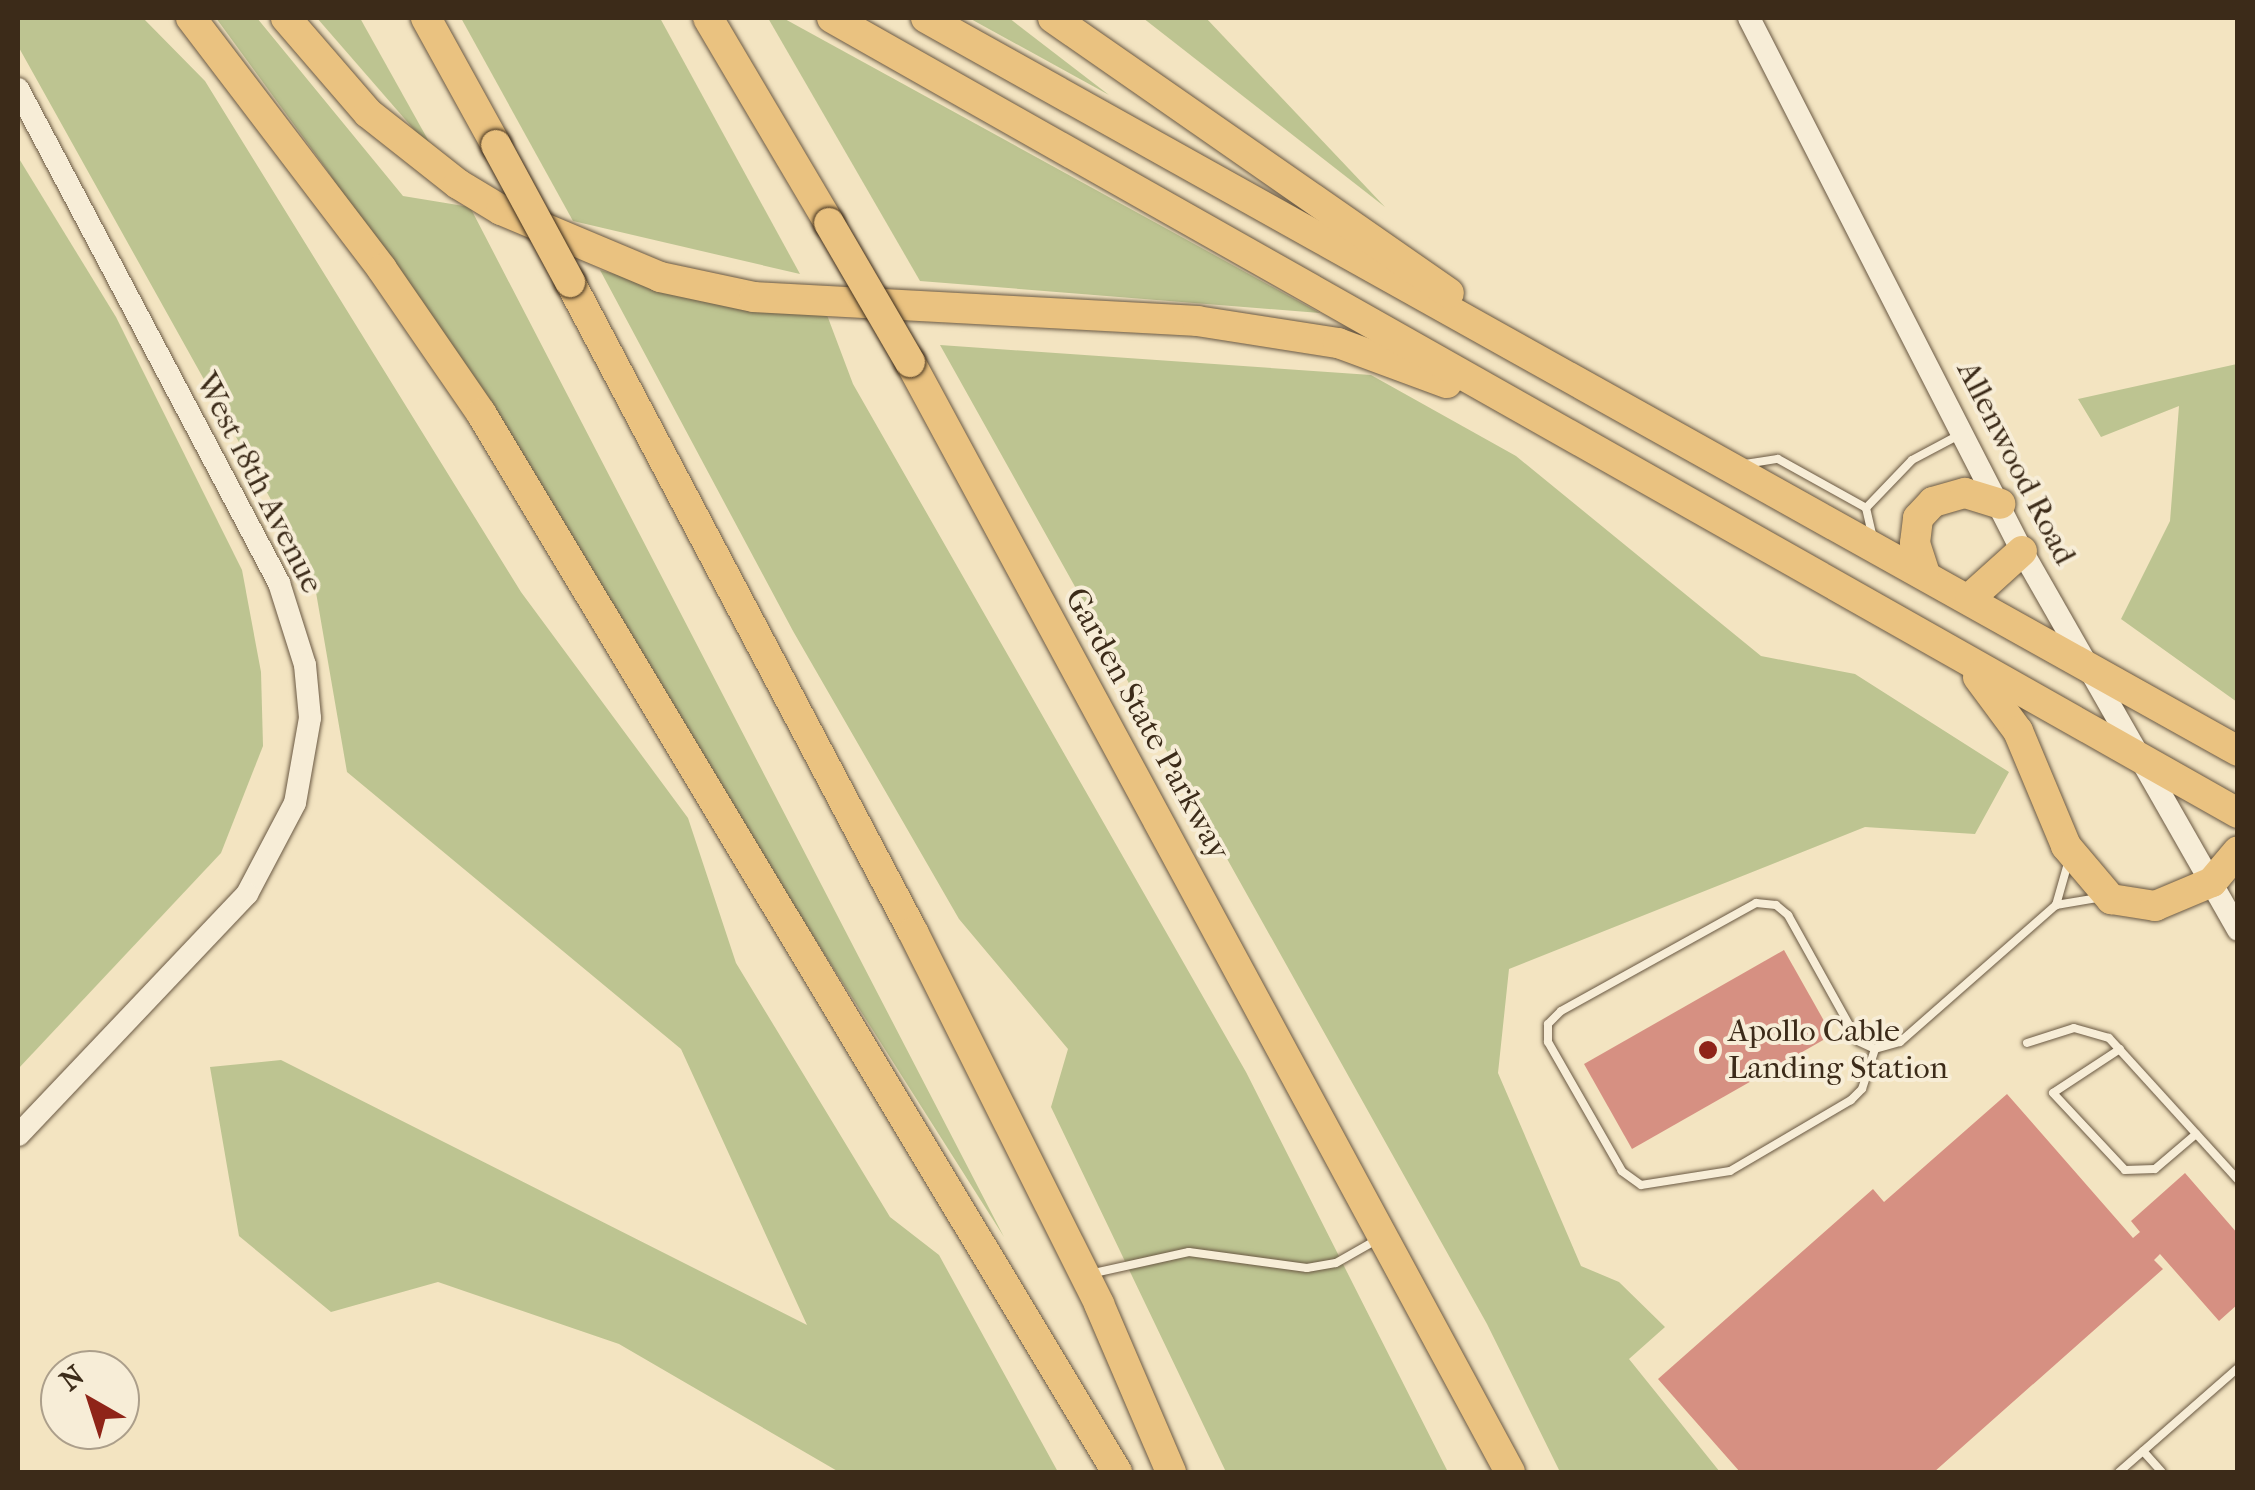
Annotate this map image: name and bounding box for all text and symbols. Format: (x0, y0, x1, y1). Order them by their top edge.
street label: Allenwood Road (1948, 355, 2084, 571)
street label: West 18th Avenue (187, 366, 331, 600)
street label: Garden State Parkway (1056, 581, 1238, 867)
place label: Apollo Cable Landing Station (1728, 1013, 1948, 1088)
marker: Apollo Cable Landing Station (1697, 1039, 1719, 1061)
north arrow (40, 1350, 140, 1450)
text: N (53, 1358, 91, 1397)

